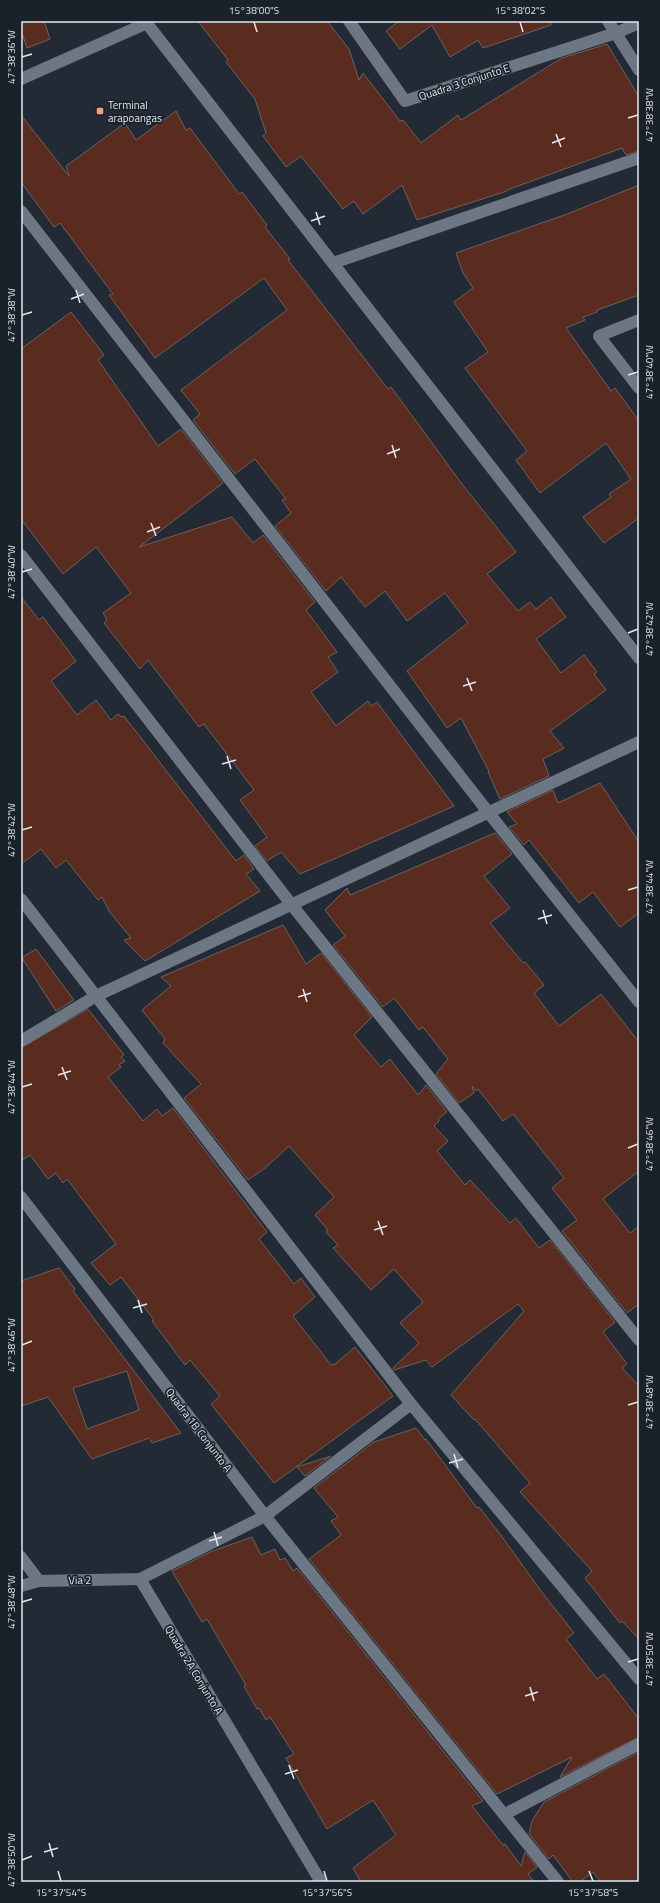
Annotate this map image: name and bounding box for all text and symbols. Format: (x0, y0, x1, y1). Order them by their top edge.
text: 15°38'00"S (229, 3, 279, 18)
text: 15°38'02"S (495, 3, 545, 18)
text: 47°38'36"W (4, 30, 19, 84)
street label: Quadra 3 Conjunto E (417, 60, 511, 104)
text: 47°38'38"W (642, 88, 657, 142)
place label: Terminal arapoangas (108, 97, 162, 126)
marker: Terminal arapoangas (95, 106, 105, 116)
text: 47°38'38"W (4, 288, 19, 342)
text: 47°38'40"W (642, 345, 657, 399)
text: 47°38'40"W (4, 545, 19, 599)
text: 47°38'42"W (642, 602, 657, 656)
text: 47°38'42"W (4, 803, 19, 857)
text: 47°38'44"W (642, 860, 657, 914)
text: 47°38'44"W (4, 1060, 19, 1114)
text: 47°38'46"W (642, 1117, 657, 1171)
text: 47°38'46"W (4, 1318, 19, 1372)
text: 47°38'48"W (642, 1375, 657, 1429)
street label: Quadra 1B Conjunto A (162, 1384, 236, 1476)
street label: Via 2 (68, 1572, 92, 1588)
text: 47°38'48"W (4, 1575, 19, 1629)
street label: Quadra 2A Conjunto A (161, 1622, 227, 1718)
text: 47°38'50"W (642, 1632, 657, 1686)
text: 47°38'50"W (4, 1833, 19, 1887)
text: 15°37'54"S (36, 1885, 86, 1900)
text: 15°37'56"S (302, 1885, 352, 1900)
text: 15°37'58"S (568, 1885, 618, 1900)

